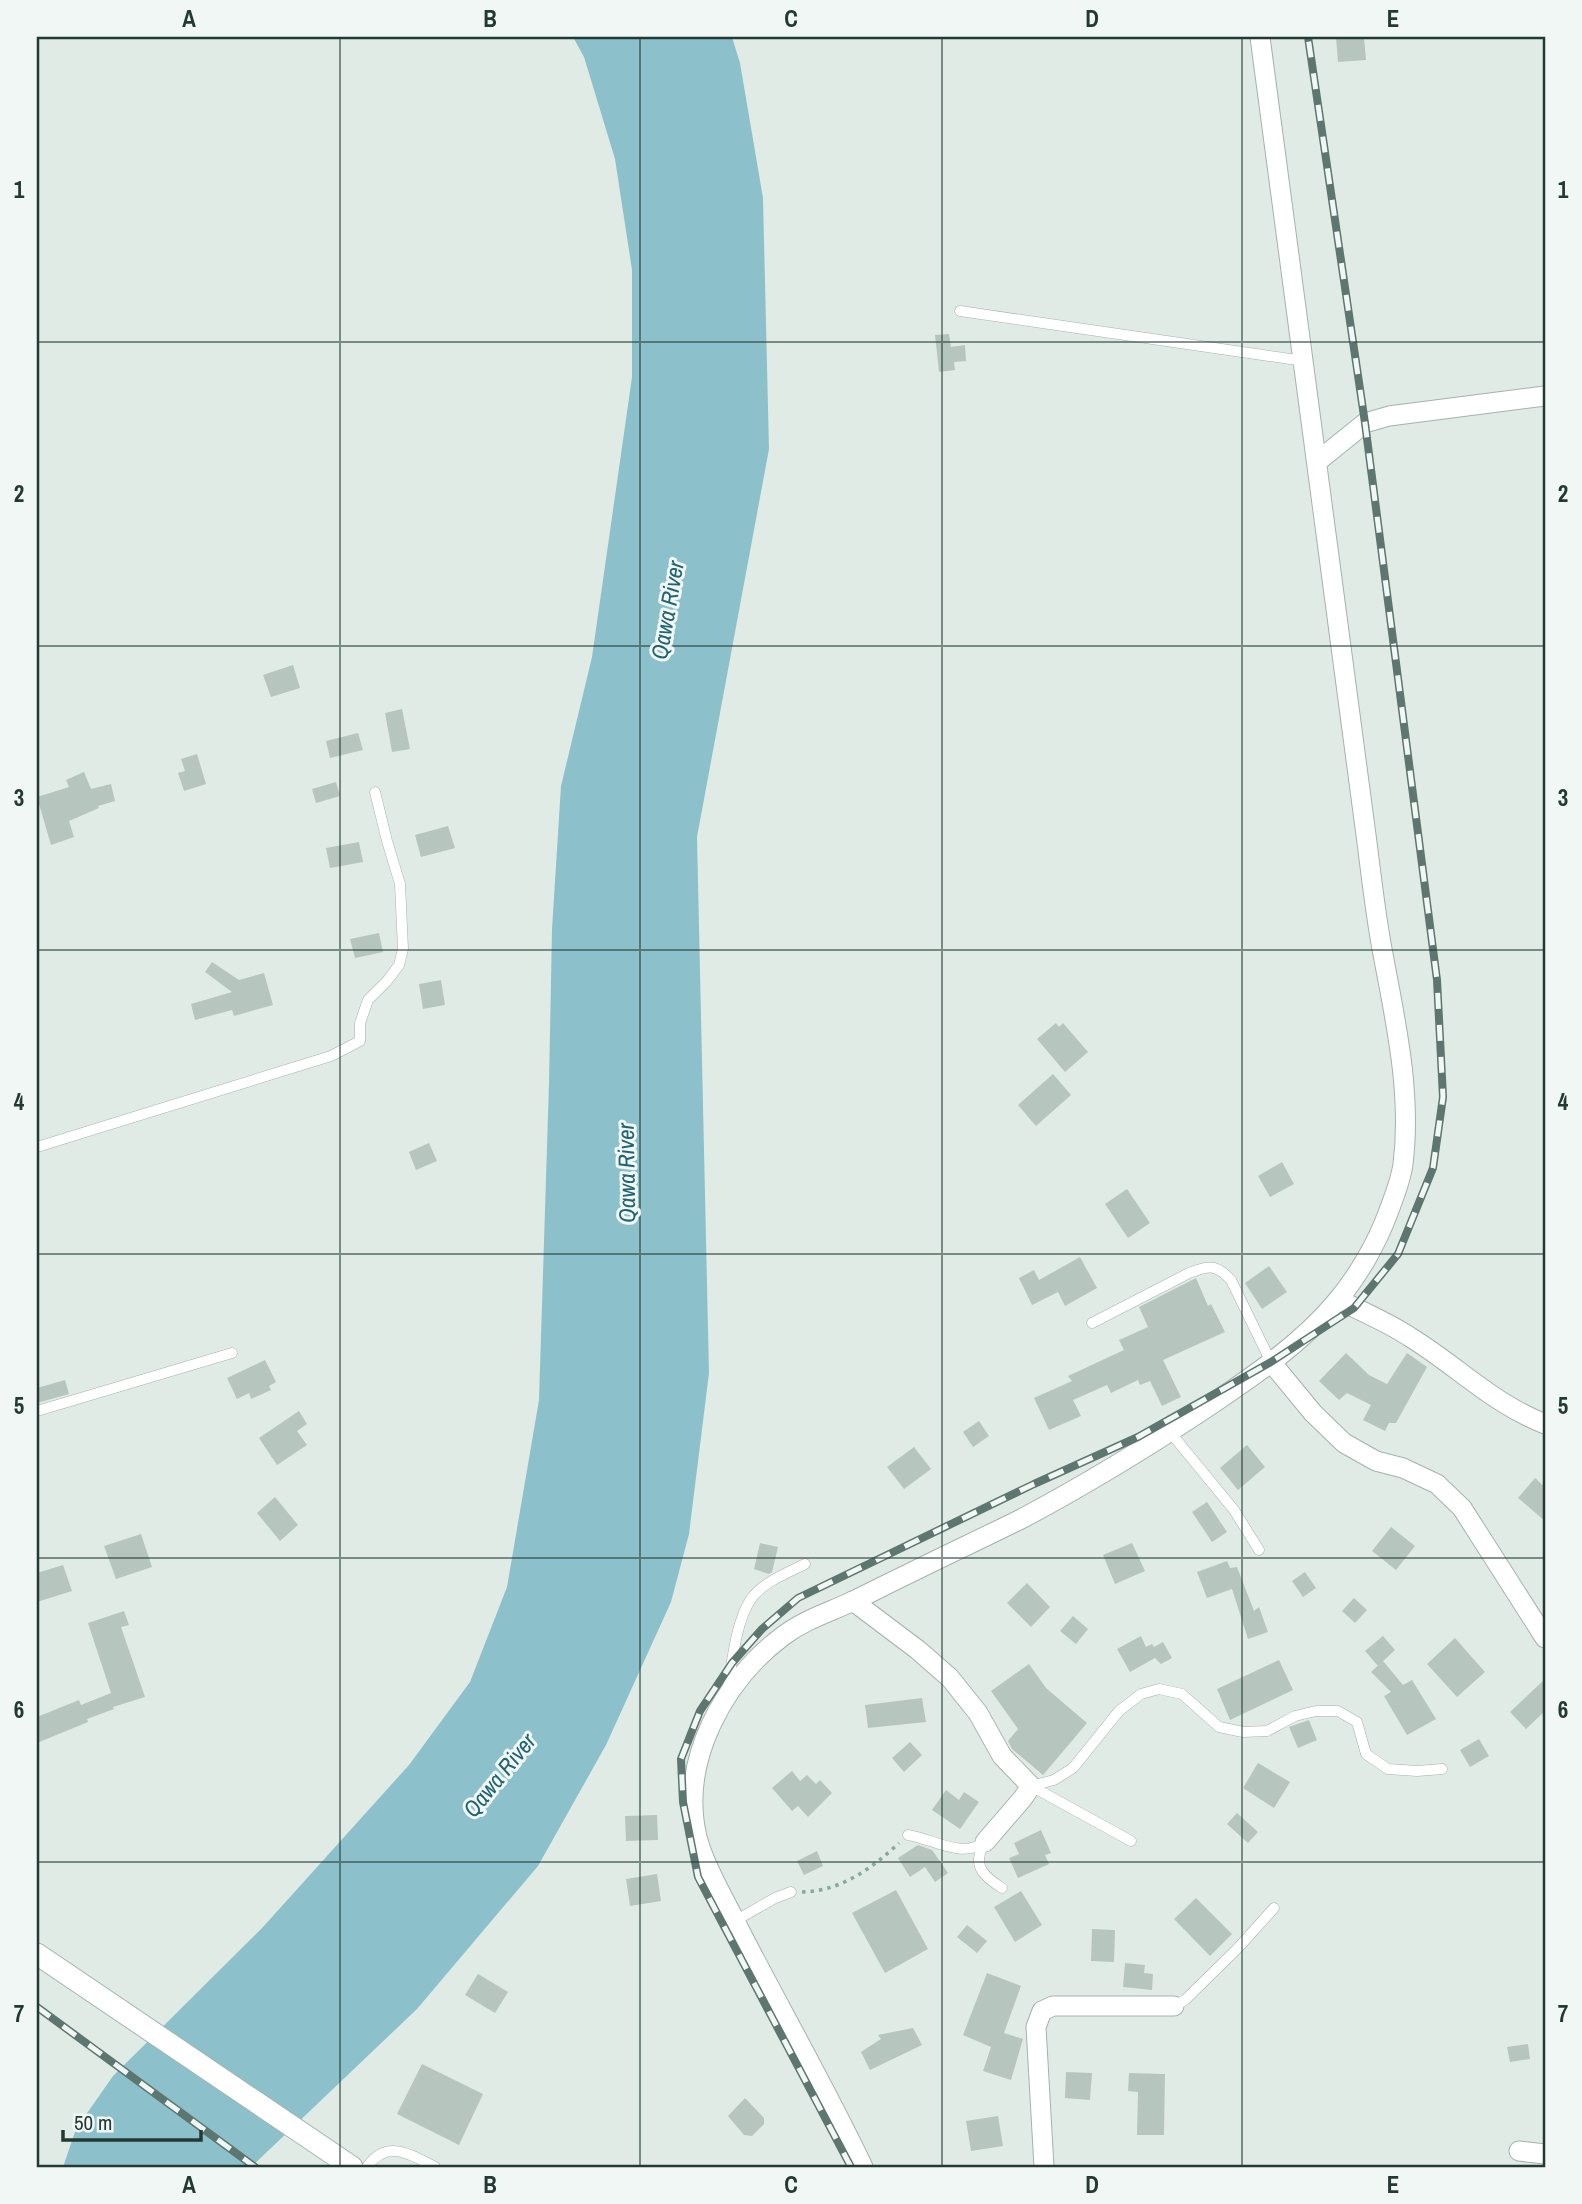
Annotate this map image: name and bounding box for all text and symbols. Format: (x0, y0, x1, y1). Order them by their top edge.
text: A (182, 3, 196, 34)
text: B (483, 3, 497, 34)
text: C (784, 3, 798, 34)
text: D (1085, 3, 1099, 34)
text: E (1387, 3, 1399, 34)
text: 1 (14, 174, 25, 205)
text: 1 (1558, 174, 1569, 205)
text: 2 (14, 478, 24, 509)
text: 2 (1558, 478, 1568, 509)
water label: Qawa River (643, 558, 691, 662)
text: 3 (14, 782, 24, 813)
text: 3 (1558, 782, 1568, 813)
text: 4 (14, 1086, 25, 1117)
text: 4 (1558, 1086, 1569, 1117)
water label: Qawa River (610, 1122, 642, 1223)
text: 5 (14, 1390, 24, 1421)
text: 5 (1558, 1390, 1568, 1421)
text: 6 (14, 1694, 24, 1725)
text: 6 (1558, 1694, 1568, 1725)
water label: Qawa River (456, 1726, 543, 1823)
text: 7 (14, 1998, 24, 2029)
text: 7 (1558, 1998, 1568, 2029)
scale bar (63, 2099, 201, 2143)
text: 50 m (74, 2108, 112, 2137)
text: A (182, 2169, 196, 2200)
text: B (483, 2169, 497, 2200)
text: C (784, 2169, 798, 2200)
text: D (1085, 2169, 1099, 2200)
text: E (1387, 2169, 1399, 2200)

